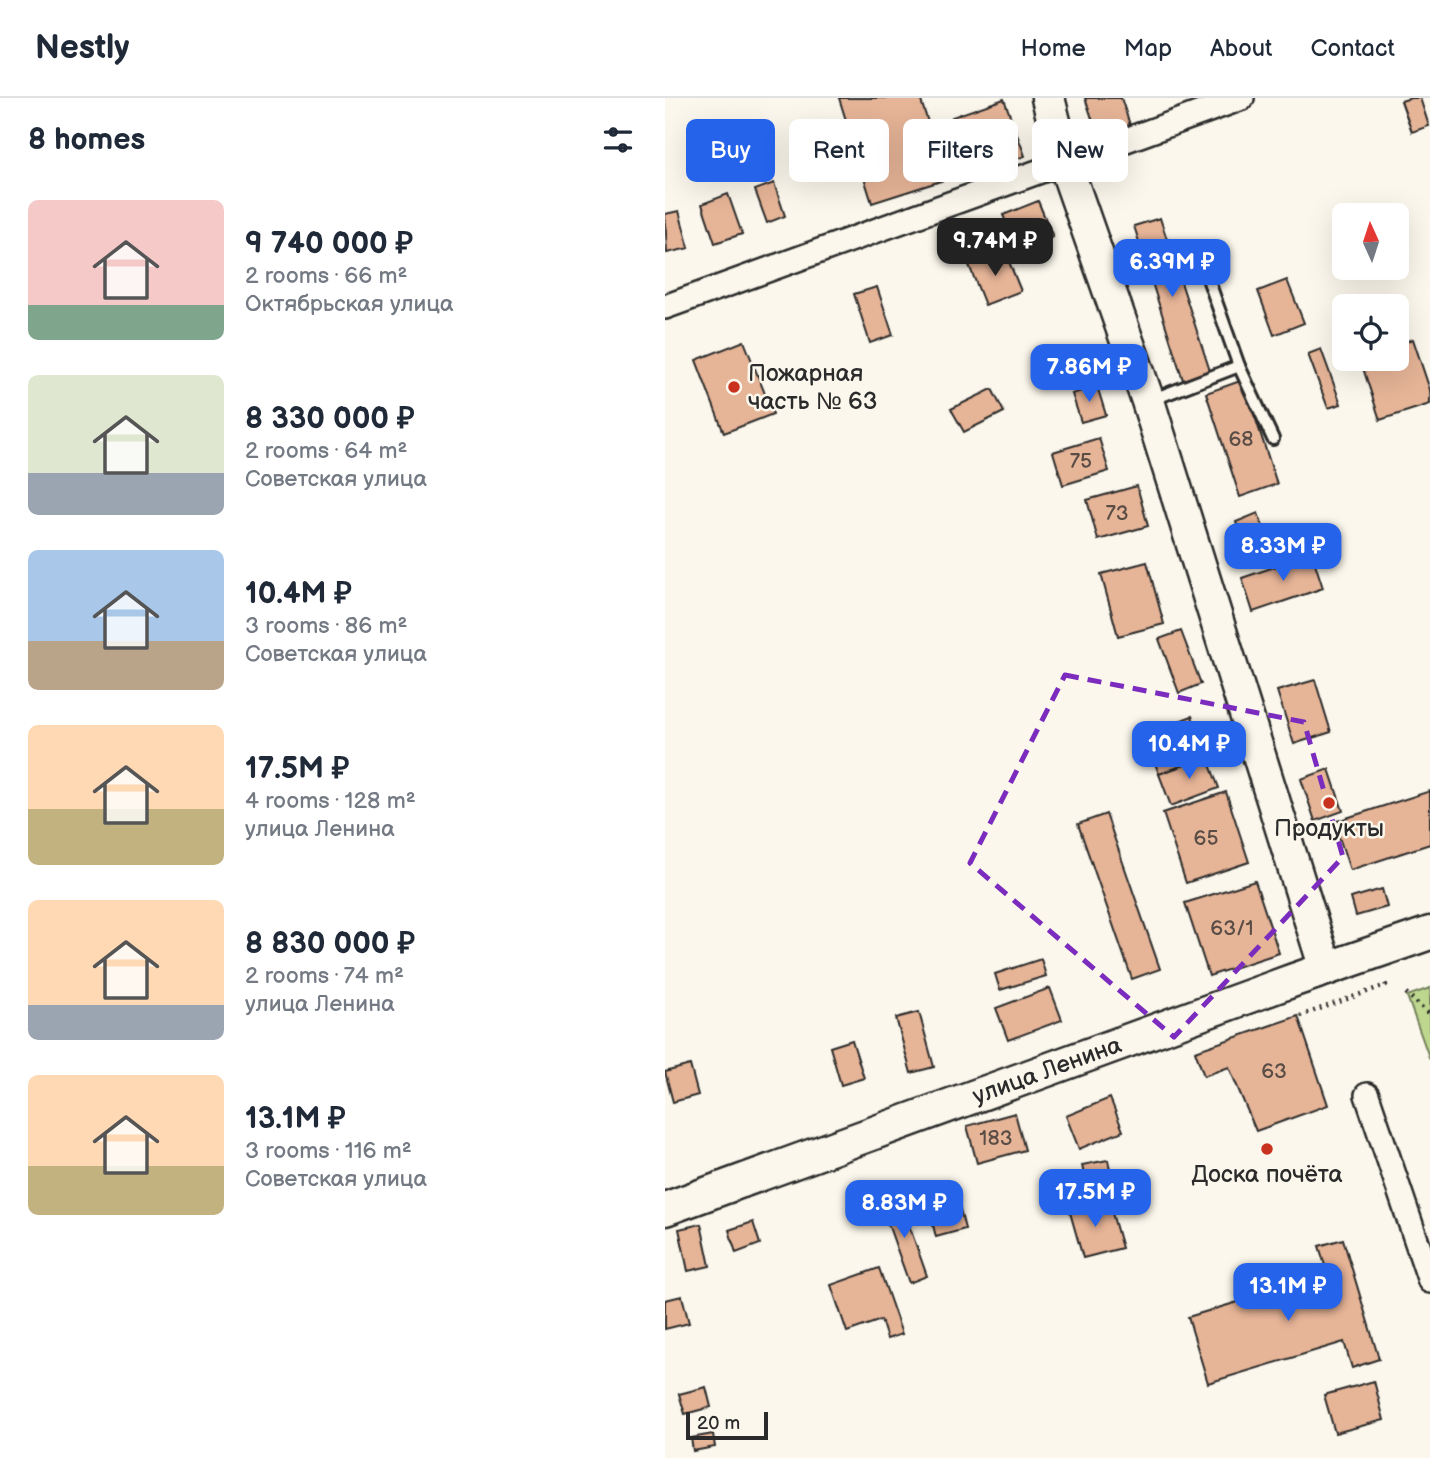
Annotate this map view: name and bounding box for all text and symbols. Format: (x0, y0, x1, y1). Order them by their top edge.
text: Nestly (35, 28, 129, 68)
text: Home (1021, 34, 1086, 63)
text: Map (1124, 34, 1172, 63)
text: About (1210, 34, 1272, 63)
text: Contact (1310, 34, 1395, 63)
chip: Buy (686, 119, 775, 182)
chip: Rent (789, 119, 889, 182)
chip: Filters (903, 119, 1018, 182)
chip: New (1032, 119, 1128, 182)
icon: filters (599, 121, 637, 159)
text: 8 homes (28, 122, 145, 158)
north arrow (1332, 203, 1409, 280)
map controls (1332, 203, 1409, 371)
pin: 9.74M ₽ (930, 218, 1060, 278)
text: 9 740 000 ₽ (245, 226, 413, 262)
text: 9.74M ₽ (953, 227, 1037, 255)
icon: home (84, 228, 168, 312)
pin: 6.39M ₽ (1107, 240, 1237, 299)
text: 6.39M ₽ (1129, 248, 1215, 276)
text: 2 rooms · 66 m² (245, 262, 407, 290)
text: Октябрьская улица (245, 290, 454, 318)
button: locate (1332, 294, 1409, 371)
pin: 7.86M ₽ (1024, 344, 1154, 404)
text: 7.86M ₽ (1047, 353, 1131, 381)
place label: Пожарная часть № 63 (748, 359, 878, 416)
marker: Пожарная часть № 63 (726, 379, 742, 395)
text: 8 330 000 ₽ (245, 401, 415, 437)
icon: home (84, 403, 168, 487)
house number: 68 (1228, 427, 1254, 452)
text: 2 rooms · 64 m² (245, 437, 407, 465)
house number: 75 (1070, 449, 1092, 474)
text: Советская улица (245, 465, 427, 493)
house number: 73 (1105, 501, 1129, 526)
pin: 8.33M ₽ (1218, 524, 1348, 583)
text: 8.33M ₽ (1240, 532, 1326, 560)
text: 10.4M ₽ (245, 576, 352, 612)
icon: home (84, 578, 168, 662)
text: 3 rooms · 86 m² (245, 612, 407, 640)
text: Советская улица (245, 640, 427, 668)
pin: 10.4M ₽ (1124, 722, 1254, 781)
text: 10.4M ₽ (1148, 730, 1230, 758)
text: 17.5M ₽ (245, 751, 350, 787)
icon: home (84, 753, 168, 837)
text: 4 rooms · 128 m² (245, 787, 416, 815)
marker: Продукты (1321, 795, 1337, 811)
place label: Продукты (1274, 814, 1384, 843)
text: улица Ленина (245, 815, 395, 843)
house number: 65 (1194, 826, 1218, 851)
house number: 63/1 (1210, 916, 1254, 941)
text: 8 830 000 ₽ (245, 926, 415, 962)
icon: home (84, 928, 168, 1012)
text: 2 rooms · 74 m² (245, 962, 404, 990)
text: улица Ленина (245, 990, 395, 1018)
street label: улица Ленина (969, 1030, 1126, 1111)
house number: 63 (1261, 1059, 1287, 1084)
text: 13.1M ₽ (245, 1101, 346, 1137)
icon: home (84, 1103, 168, 1187)
house number: 183 (979, 1126, 1013, 1151)
text: 3 rooms · 116 m² (245, 1137, 412, 1165)
marker: Доска почёта (1259, 1141, 1275, 1157)
place label: Доска почёта (1191, 1160, 1343, 1189)
text: Советская улица (245, 1165, 427, 1193)
pin: 17.5M ₽ (1030, 1170, 1160, 1229)
text: 17.5M ₽ (1055, 1178, 1135, 1206)
pin: 8.83M ₽ (839, 1180, 969, 1240)
text: 8.83M ₽ (861, 1189, 947, 1217)
pin: 13.1M ₽ (1223, 1264, 1353, 1323)
text: 13.1M ₽ (1249, 1272, 1327, 1300)
scale bar (686, 1409, 768, 1441)
text: 20 m (697, 1412, 740, 1435)

